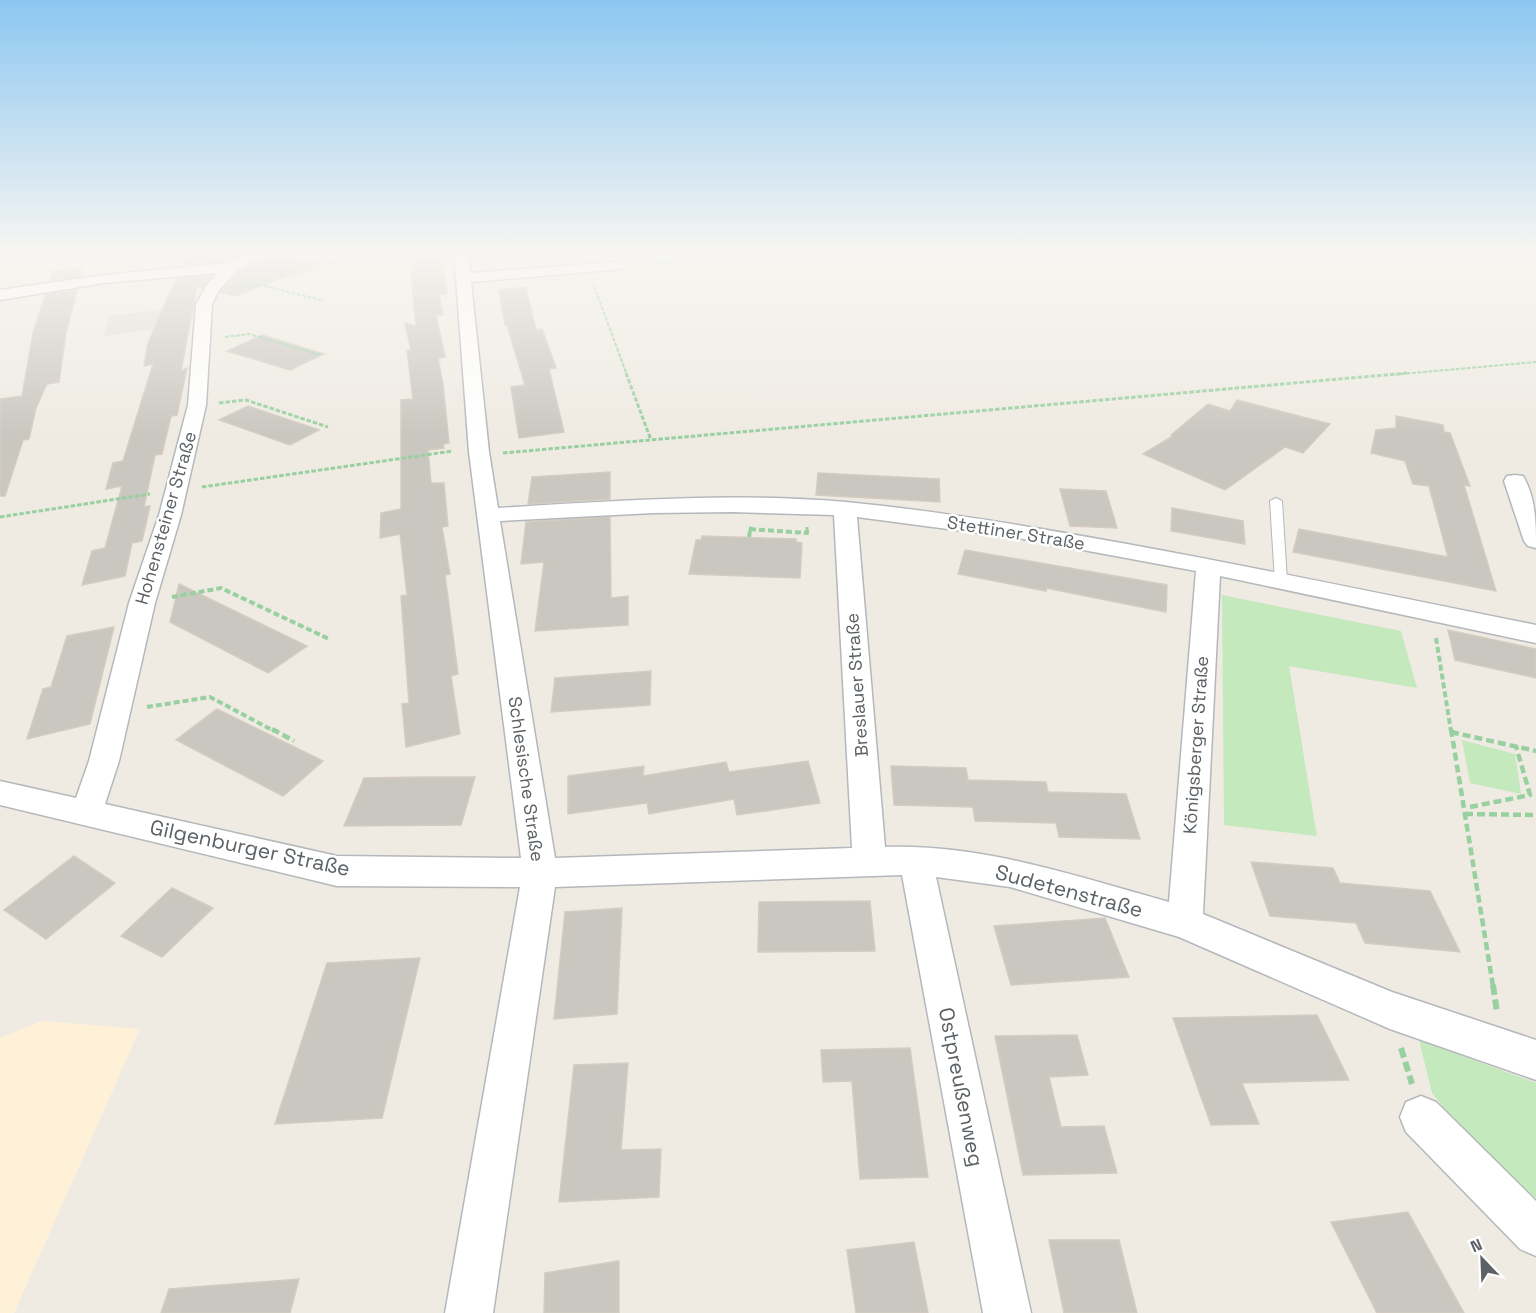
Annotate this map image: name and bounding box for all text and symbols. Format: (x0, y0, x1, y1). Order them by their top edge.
street label: Hohensteiner Straße (130, 429, 201, 607)
street label: Stettiner Straße (945, 510, 1087, 555)
street label: Breslauer Straße (840, 612, 873, 758)
street label: Königsberger Straße (1178, 655, 1213, 835)
street label: Schlesische Straße (504, 695, 549, 863)
street label: Gilgenburger Straße (148, 813, 353, 882)
street label: Sudetenstraße (992, 858, 1146, 923)
street label: Ostpreußenweg (933, 1005, 990, 1169)
north arrow (1452, 1229, 1512, 1289)
text: N (1467, 1234, 1485, 1257)

